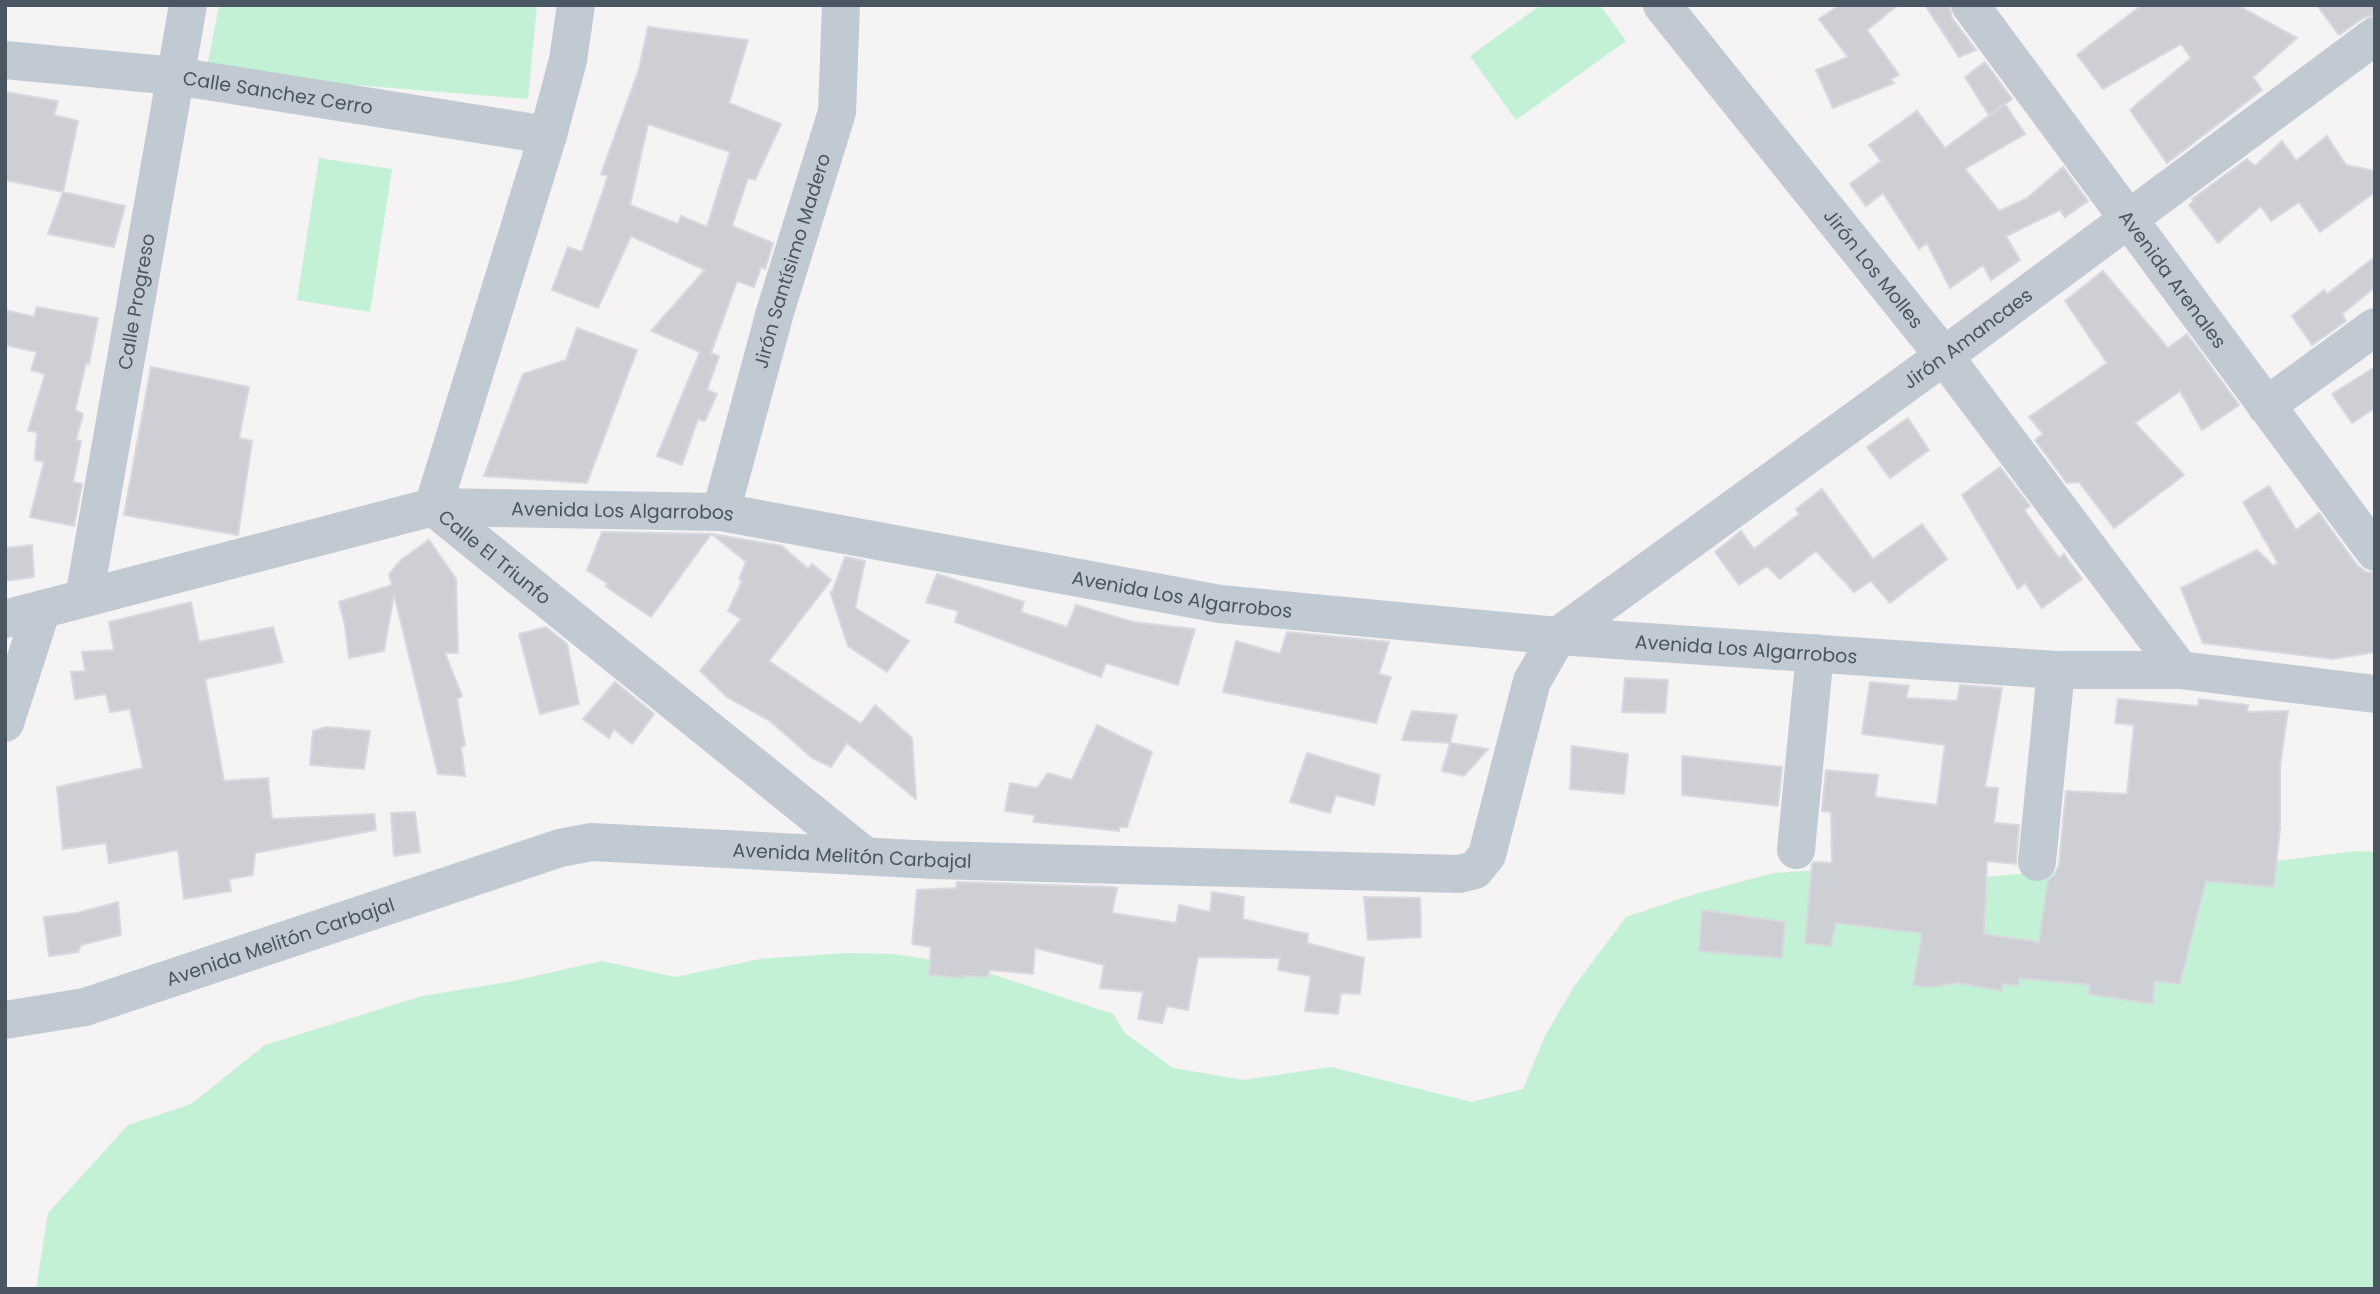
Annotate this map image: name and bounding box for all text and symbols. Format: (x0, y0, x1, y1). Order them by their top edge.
street label: Calle Sanchez Cerro (181, 64, 375, 121)
street label: Jirón Santísimo Madero (747, 150, 837, 372)
street label: Jirón Los Molles (1817, 203, 1930, 334)
street label: Avenida Arenales (2112, 205, 2233, 354)
street label: Calle Progreso (111, 231, 162, 372)
street label: Jirón Amancaes (1898, 282, 2038, 395)
street label: Avenida Los Algarrobos (511, 495, 736, 528)
street label: Calle El Triunfo (432, 503, 557, 611)
street label: Avenida Los Algarrobos (1070, 564, 1293, 625)
street label: Avenida Los Algarrobos (1634, 628, 1858, 670)
street label: Avenida Melitón Carbajal (732, 836, 972, 875)
street label: Avenida Melitón Carbajal (163, 891, 398, 993)

